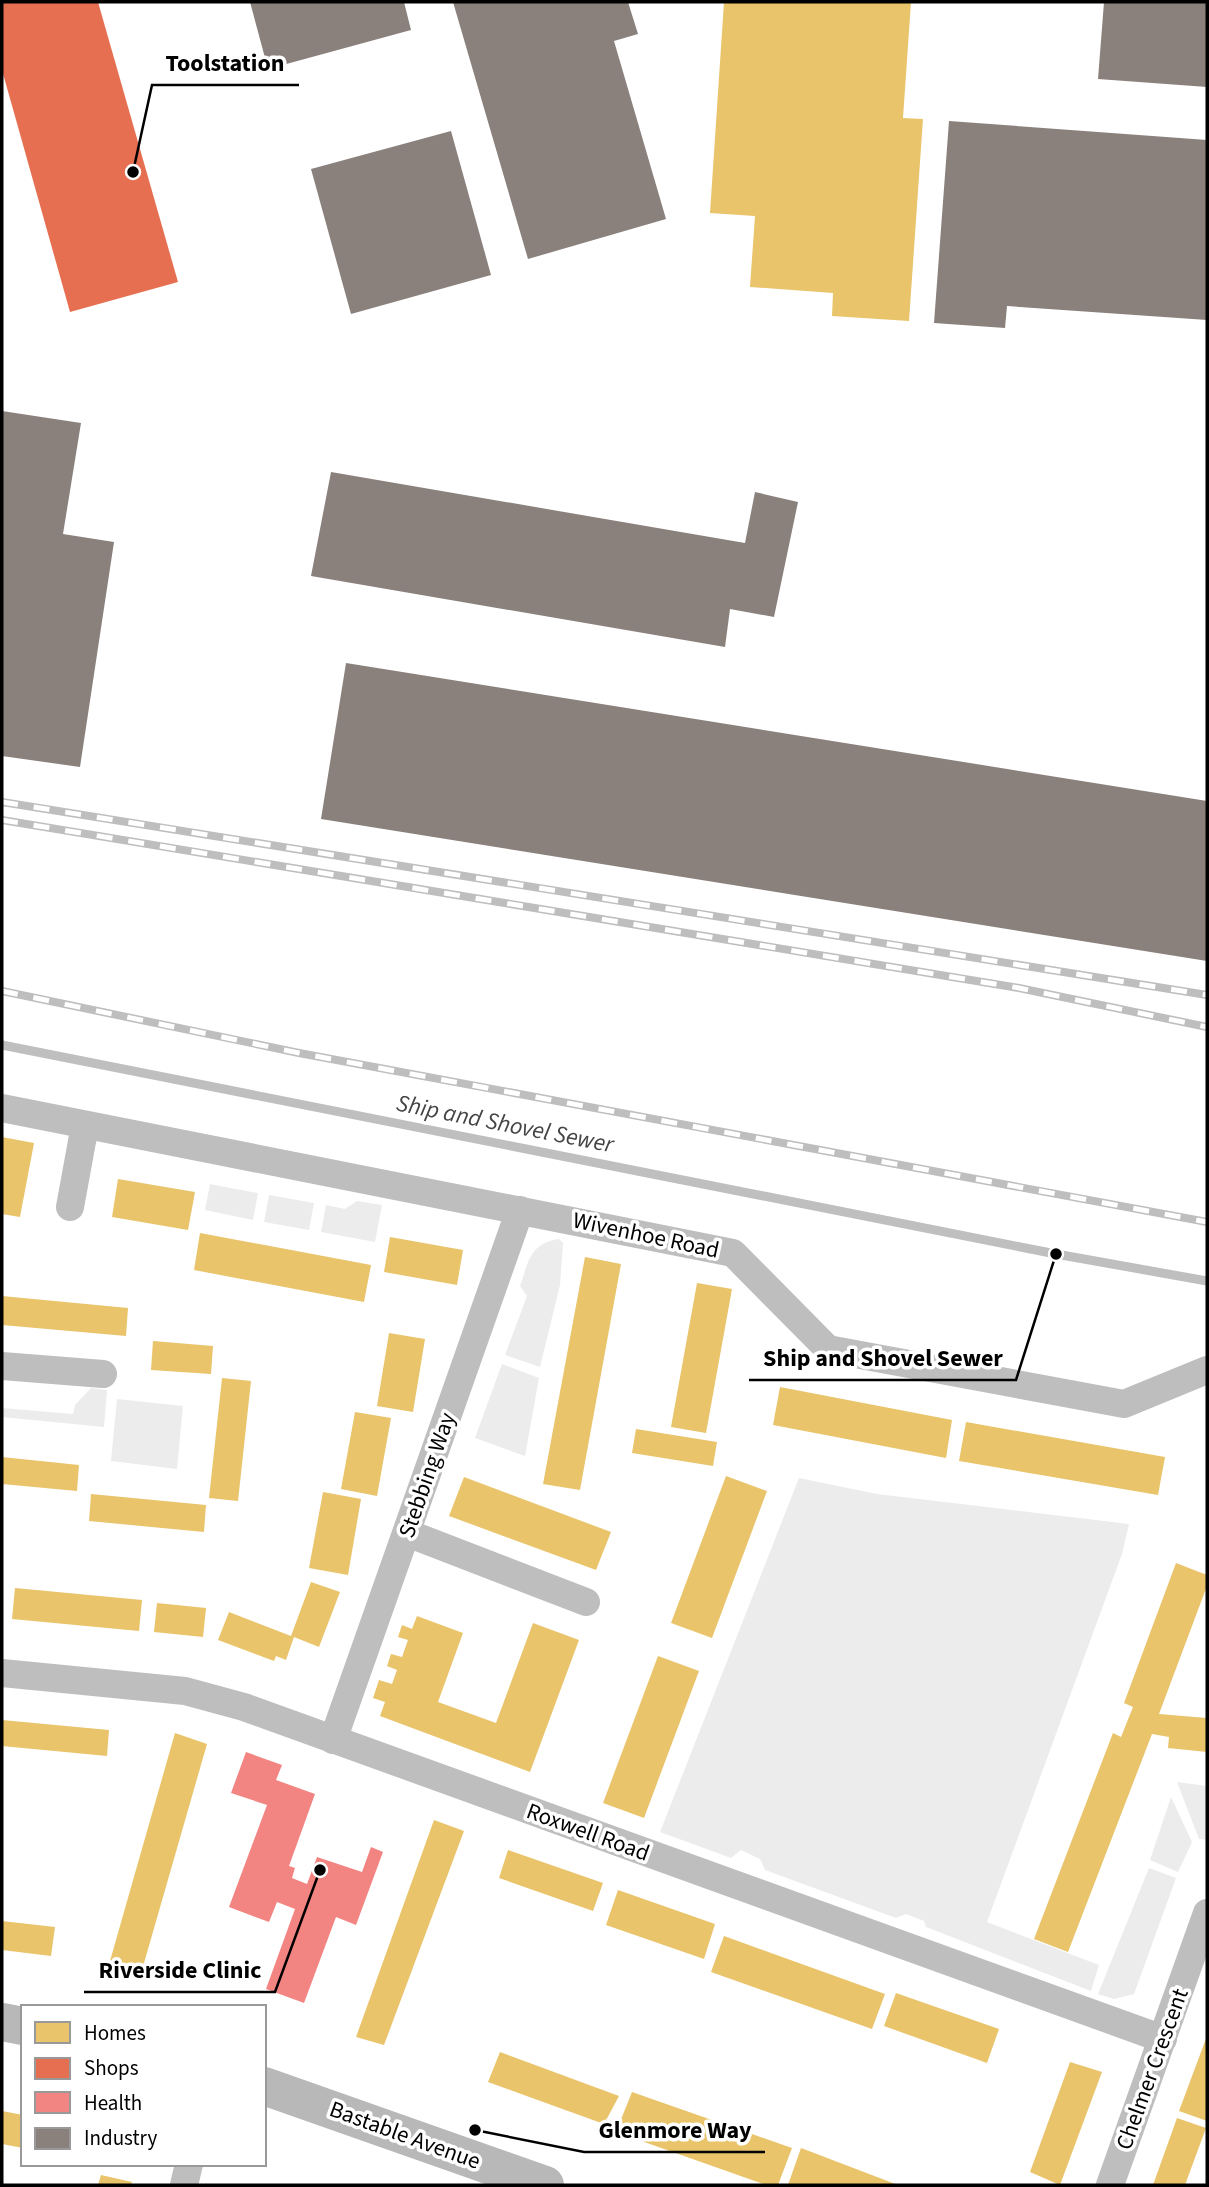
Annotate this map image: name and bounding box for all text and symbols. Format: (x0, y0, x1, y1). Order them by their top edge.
callout: Toolstation (152, 40, 299, 85)
text: Toolstation (166, 46, 284, 81)
water label: Ship and Shovel Sewer (393, 1086, 618, 1163)
street label: Wivenhoe Road (570, 1203, 722, 1267)
callout: Ship and Shovel Sewer (749, 1335, 1016, 1380)
text: Ship and Shovel Sewer (763, 1341, 1003, 1376)
street label: Stebbing Way (390, 1408, 464, 1542)
street label: Roxwell Road (522, 1794, 654, 1870)
callout: Riverside Clinic (84, 1947, 275, 1992)
text: Riverside Clinic (99, 1953, 261, 1988)
street label: Chelmer Crescent (1107, 1983, 1197, 2154)
legend (21, 2005, 266, 2166)
text: Homes (84, 2018, 146, 2048)
text: Shops (84, 2053, 139, 2083)
text: Health (84, 2088, 142, 2118)
street label: Bastable Avenue (325, 2092, 485, 2178)
callout: Glenmore Way (584, 2107, 765, 2152)
text: Glenmore Way (598, 2113, 752, 2148)
text: Industry (84, 2123, 157, 2153)

